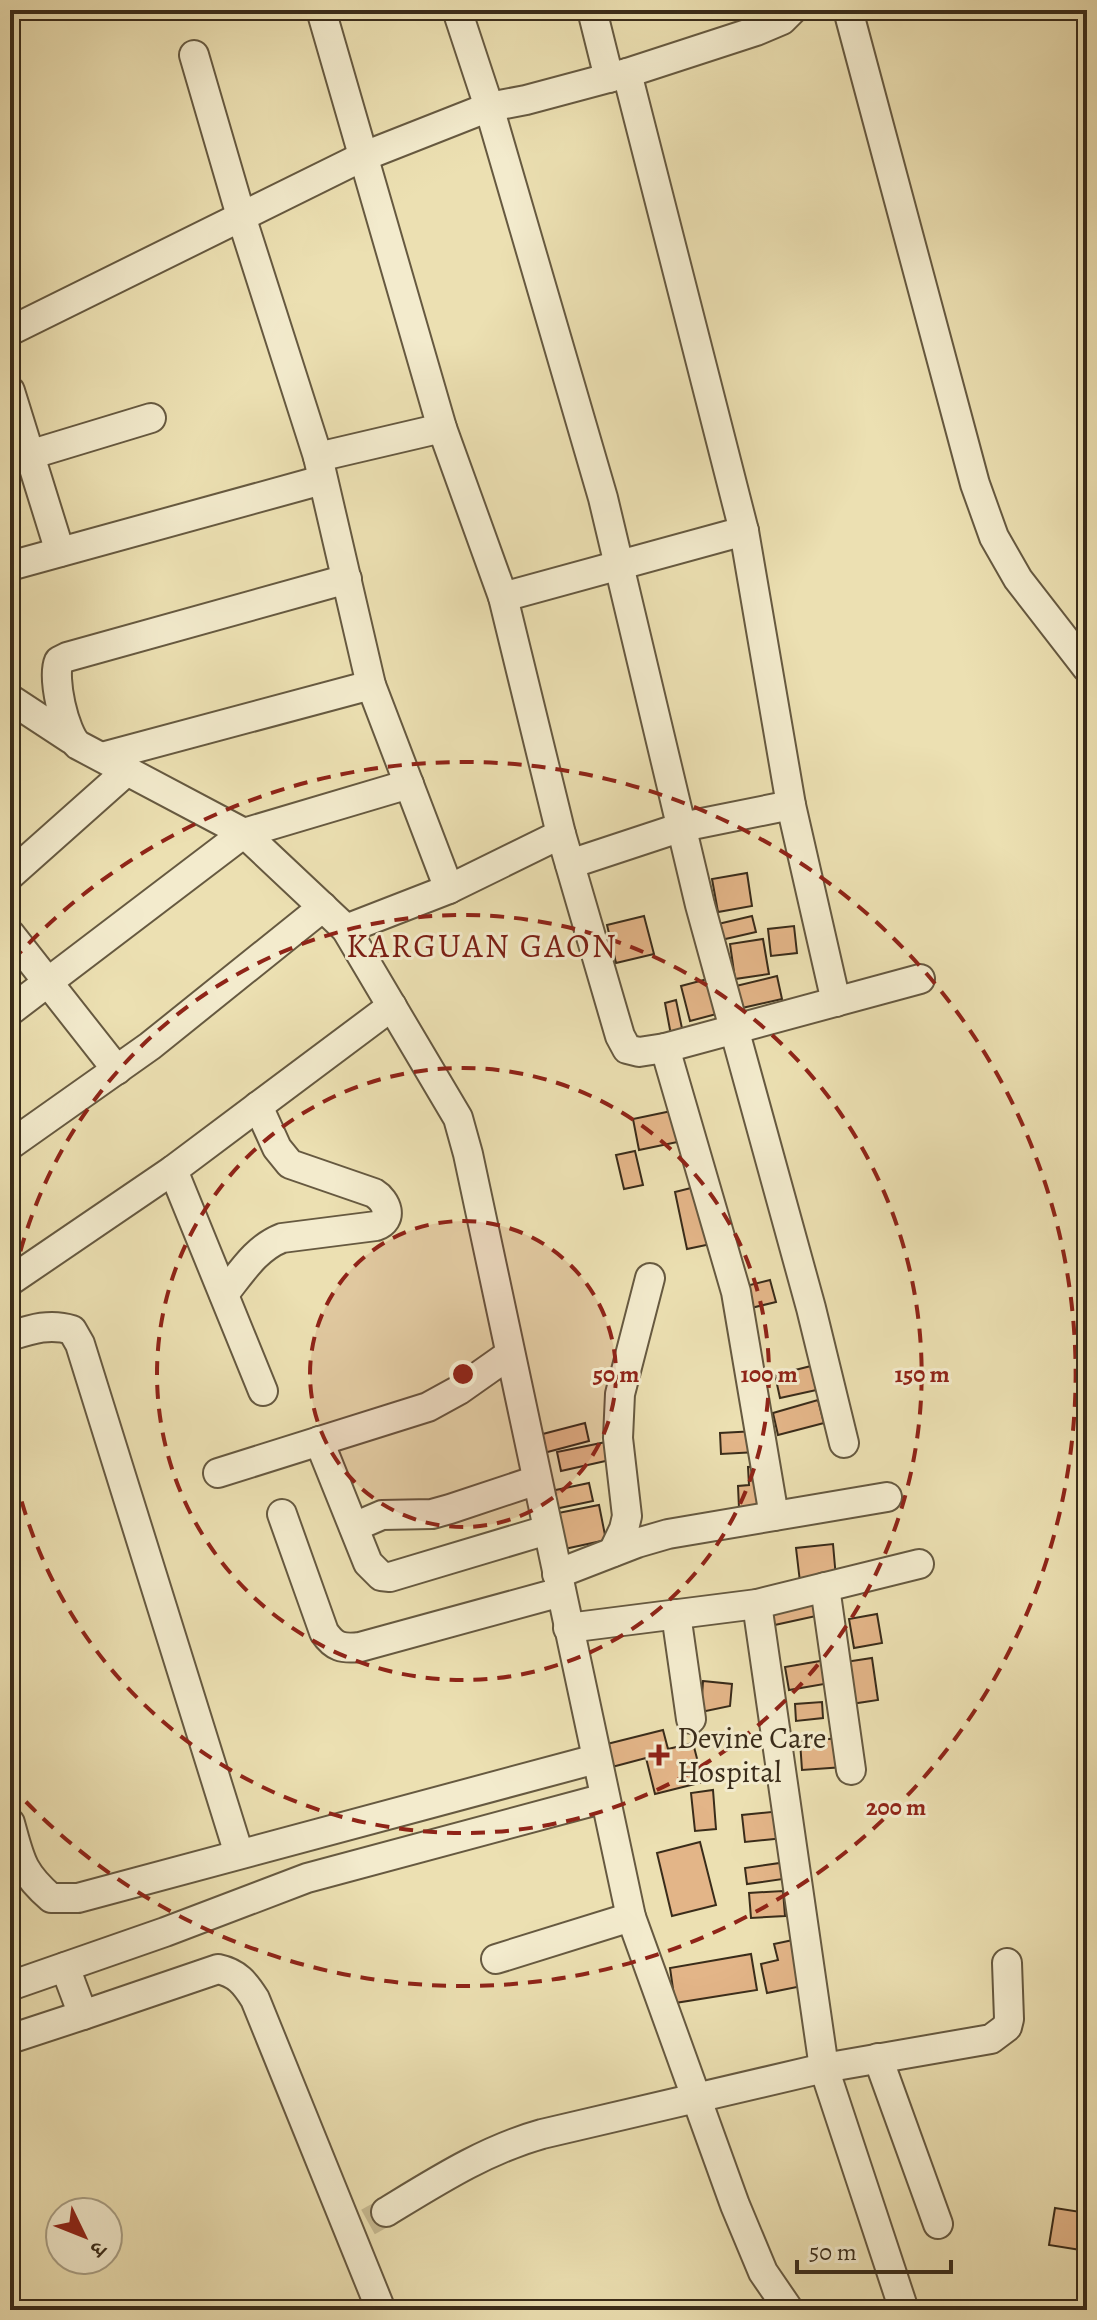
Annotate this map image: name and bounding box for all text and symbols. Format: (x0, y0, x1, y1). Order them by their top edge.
district label: KARGUAN GAON (346, 922, 618, 969)
text: 50 m (593, 1358, 639, 1390)
text: 100 m (740, 1358, 798, 1390)
text: 150 m (894, 1358, 950, 1390)
centre of rings (449, 1360, 477, 1388)
place label: Devine Care Hospital (677, 1718, 827, 1792)
marker: Devine Care Hospital (648, 1744, 670, 1766)
text: 200 m (866, 1791, 926, 1823)
north arrow (44, 2196, 124, 2276)
scale bar (797, 2224, 951, 2274)
text: उ (82, 2233, 114, 2265)
text: 50 m (809, 2236, 857, 2268)

